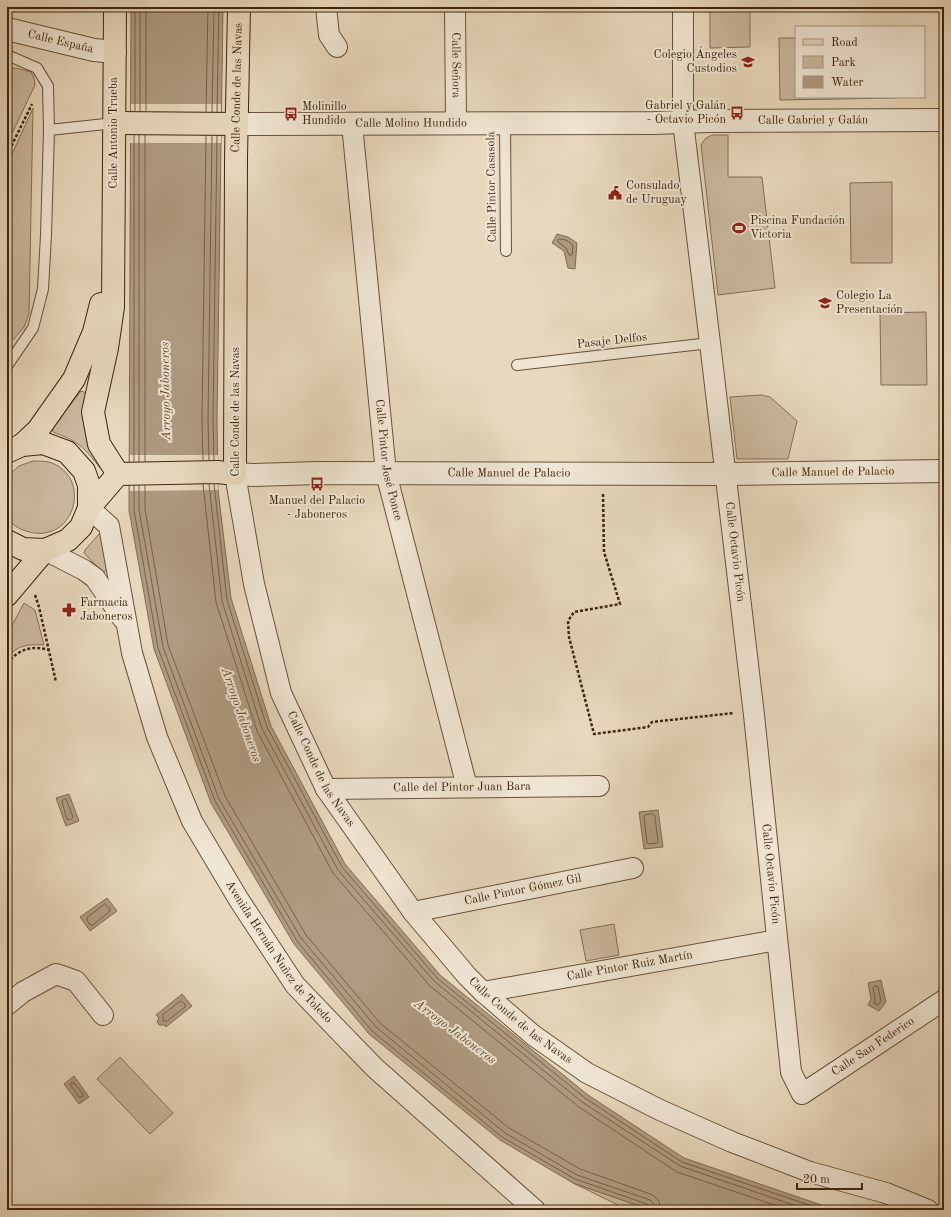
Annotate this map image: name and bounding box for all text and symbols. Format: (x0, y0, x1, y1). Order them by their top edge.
street label: Calle Conde de las Navas (230, 23, 245, 153)
legend (795, 26, 925, 98)
street label: Calle España (26, 28, 95, 56)
street label: Calle Señora (449, 32, 462, 98)
text: Road (831, 37, 858, 49)
place label: Colegio Ángeles Custodios (654, 46, 737, 75)
school or university icon: Colegio Ángeles Custodios (740, 54, 756, 70)
text: Park (831, 57, 856, 69)
street label: Calle Antonio Trueba (108, 77, 120, 189)
text: Water (831, 77, 864, 89)
place label: Gabriel y Galán - Octavio Picón (645, 100, 727, 126)
place label: Molinillo Hundido (302, 101, 347, 127)
bus stop icon: Gabriel y Galán - Octavio Picón (729, 105, 745, 121)
bus stop icon: Molinillo Hundido (283, 106, 299, 122)
street label: Calle Gabriel y Galán (758, 114, 869, 127)
street label: Calle Molino Hundido (355, 117, 467, 130)
street label: Calle Pintor Casasola (485, 131, 499, 243)
place label: Consulado de Uruguay (626, 180, 687, 206)
public building icon: Consulado de Uruguay (607, 185, 623, 201)
place label: Piscina Fundación Victoria (750, 215, 845, 241)
sports icon: Piscina Fundación Victoria (731, 220, 747, 236)
place label: Colegio La Presentación (836, 290, 903, 316)
school or university icon: Colegio La Presentación (817, 295, 833, 311)
street label: Pasaje Delfos (576, 331, 648, 351)
water label: Arroyo Jaboneros (159, 341, 173, 442)
street label: Calle Conde de las Navas (230, 347, 242, 477)
street label: Calle Pintor José Ponce (373, 399, 404, 522)
street label: Calle Manuel de Palacio (771, 466, 894, 479)
street label: Calle Manuel de Palacio (448, 467, 570, 480)
bus stop icon: Manuel del Palacio - Jaboneros (309, 476, 325, 492)
place label: Manuel del Palacio - Jaboneros (269, 495, 365, 521)
street label: Calle Octavio Picón (723, 501, 747, 603)
place label: Farmacia Jaboneros (80, 597, 133, 623)
pharmacy icon: Farmacia Jaboneros (61, 602, 77, 618)
water label: Arroyo Jaboneros (218, 665, 263, 764)
street label: Calle Conde de las Navas (285, 710, 357, 829)
street label: Calle del Pintor Juan Bara (393, 781, 531, 794)
street label: Calle Octavio Picón (759, 823, 782, 925)
street label: Calle Pintor Gómez Gil (463, 872, 582, 908)
street label: Avenida Hernán Nuñez de Toledo (223, 879, 334, 1026)
street label: Calle Pintor Ruiz Martín (566, 949, 694, 983)
street label: Calle Conde de las Navas (466, 975, 574, 1066)
water label: Arroyo Jaboneros (411, 996, 499, 1067)
street label: Calle San Federico (830, 1015, 917, 1079)
scale bar (797, 1165, 862, 1191)
text: 20 m (803, 1174, 830, 1186)

